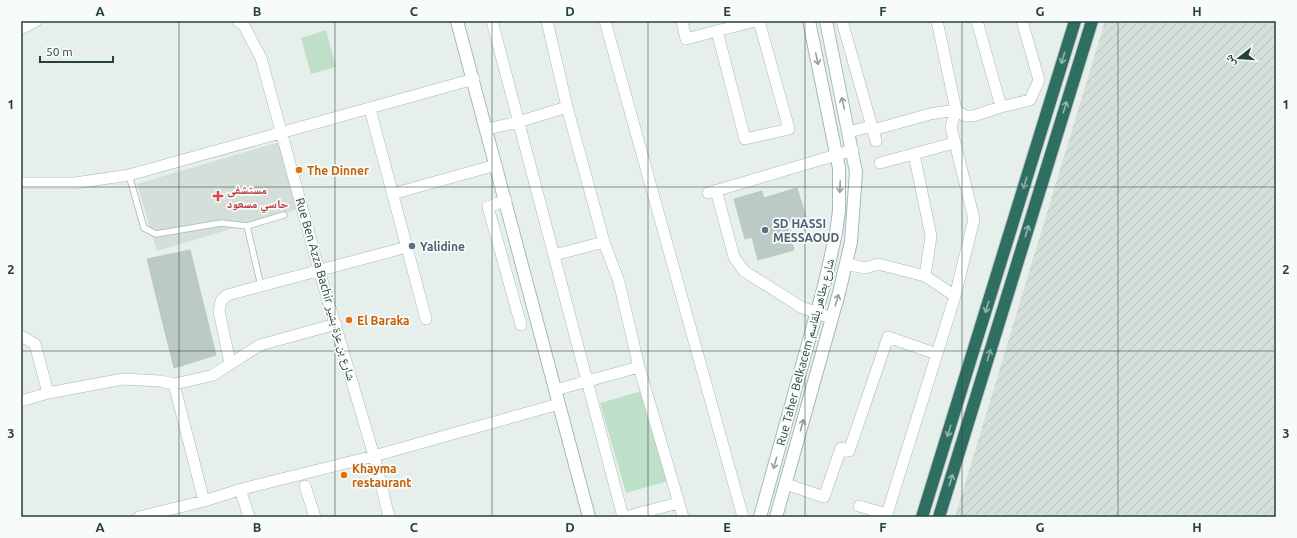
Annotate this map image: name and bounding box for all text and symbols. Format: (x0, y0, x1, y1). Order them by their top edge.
text: A (95, 4, 105, 18)
text: B (253, 4, 262, 18)
text: C (410, 4, 419, 18)
text: D (565, 4, 575, 18)
text: E (723, 4, 731, 18)
text: F (879, 4, 887, 18)
text: G (1036, 4, 1045, 18)
text: H (1192, 4, 1202, 18)
scale bar (40, 38, 113, 64)
north arrow (1219, 38, 1259, 78)
text: 50 m (46, 45, 73, 58)
one-way arrow (813, 52, 821, 65)
one-way arrow (1059, 52, 1066, 65)
text: ش (1222, 53, 1239, 68)
text: 1 (7, 97, 15, 111)
one-way arrow (839, 97, 847, 110)
text: 1 (1282, 97, 1290, 111)
one-way arrow (1062, 101, 1069, 114)
place label: The Dinner (307, 164, 369, 177)
marker: The Dinner (294, 165, 304, 175)
one-way arrow (1021, 176, 1028, 189)
one-way arrow (836, 180, 844, 193)
place label: مستشفى حاسي مسعود (227, 183, 288, 213)
marker: مستشفى حاسي مسعود (212, 190, 224, 202)
street label: Rue Ben Azza Bachir شارع بن عزة بشير (292, 196, 358, 383)
place label: SD HASSI MESSAOUD (773, 217, 839, 244)
marker: SD HASSI MESSAOUD (760, 225, 770, 235)
one-way arrow (1024, 225, 1031, 238)
place label: Yalidine (420, 240, 465, 253)
marker: Yalidine (407, 241, 417, 251)
street label: Rue Taher Belkacem شارع بطاهر بلقاسم (774, 257, 838, 447)
text: 2 (7, 262, 15, 276)
text: 2 (1282, 262, 1290, 276)
one-way arrow (834, 294, 841, 307)
one-way arrow (983, 300, 990, 313)
place label: El Baraka (357, 314, 410, 327)
marker: El Baraka (344, 315, 354, 325)
one-way arrow (986, 349, 993, 362)
one-way arrow (799, 419, 806, 432)
one-way arrow (945, 425, 952, 438)
text: 3 (7, 426, 15, 440)
text: 3 (1282, 426, 1290, 440)
one-way arrow (771, 456, 778, 469)
place label: Khayma restaurant (352, 462, 412, 489)
marker: Khayma restaurant (339, 470, 349, 480)
one-way arrow (948, 473, 955, 486)
text: A (95, 520, 105, 534)
text: B (253, 520, 262, 534)
text: C (410, 520, 419, 534)
text: D (565, 520, 575, 534)
text: E (723, 520, 731, 534)
text: F (879, 520, 887, 534)
text: G (1036, 520, 1045, 534)
text: H (1192, 520, 1202, 534)

